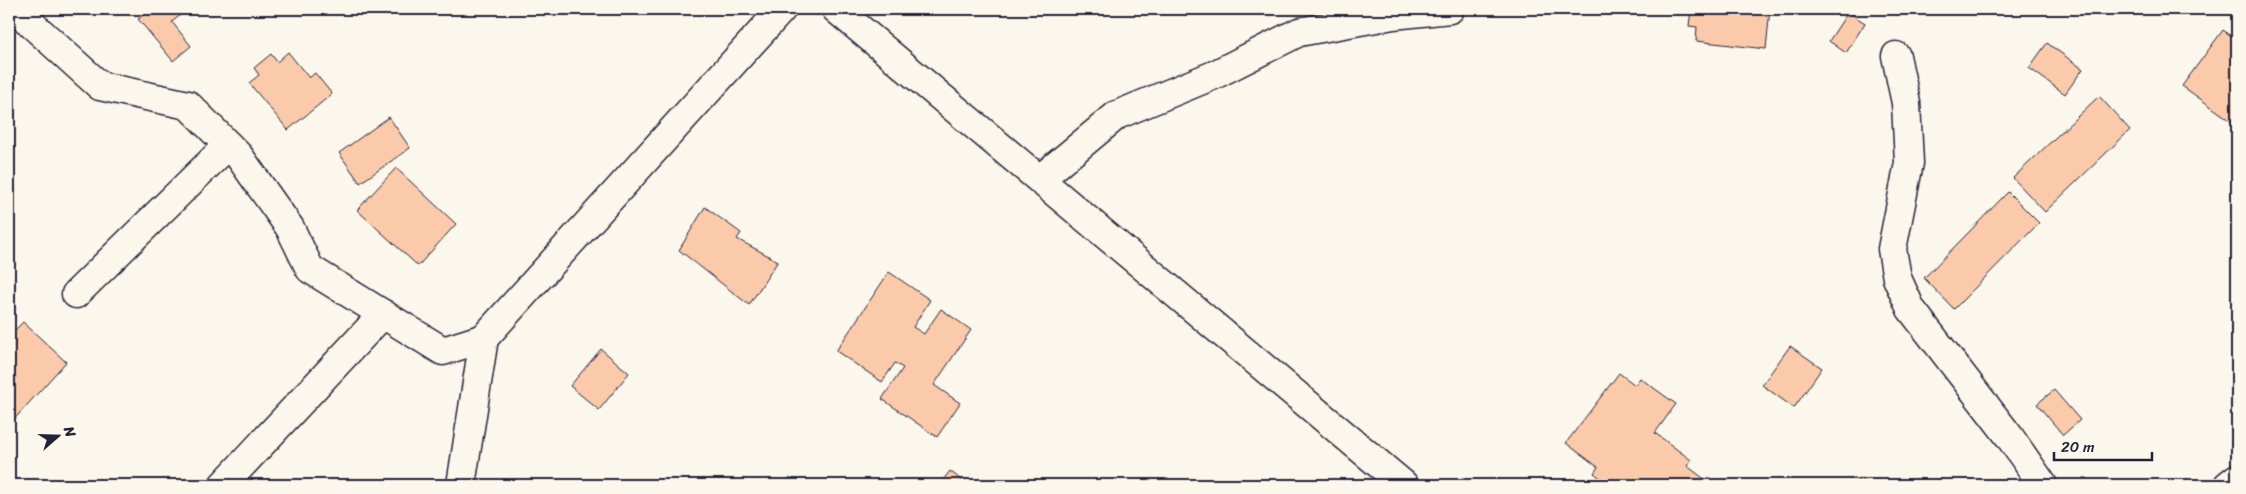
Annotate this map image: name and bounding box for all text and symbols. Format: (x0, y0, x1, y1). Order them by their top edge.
north arrow (32, 412, 82, 462)
text: N (56, 422, 83, 441)
scale bar (2054, 429, 2151, 461)
text: 20 m (2061, 434, 2095, 460)

